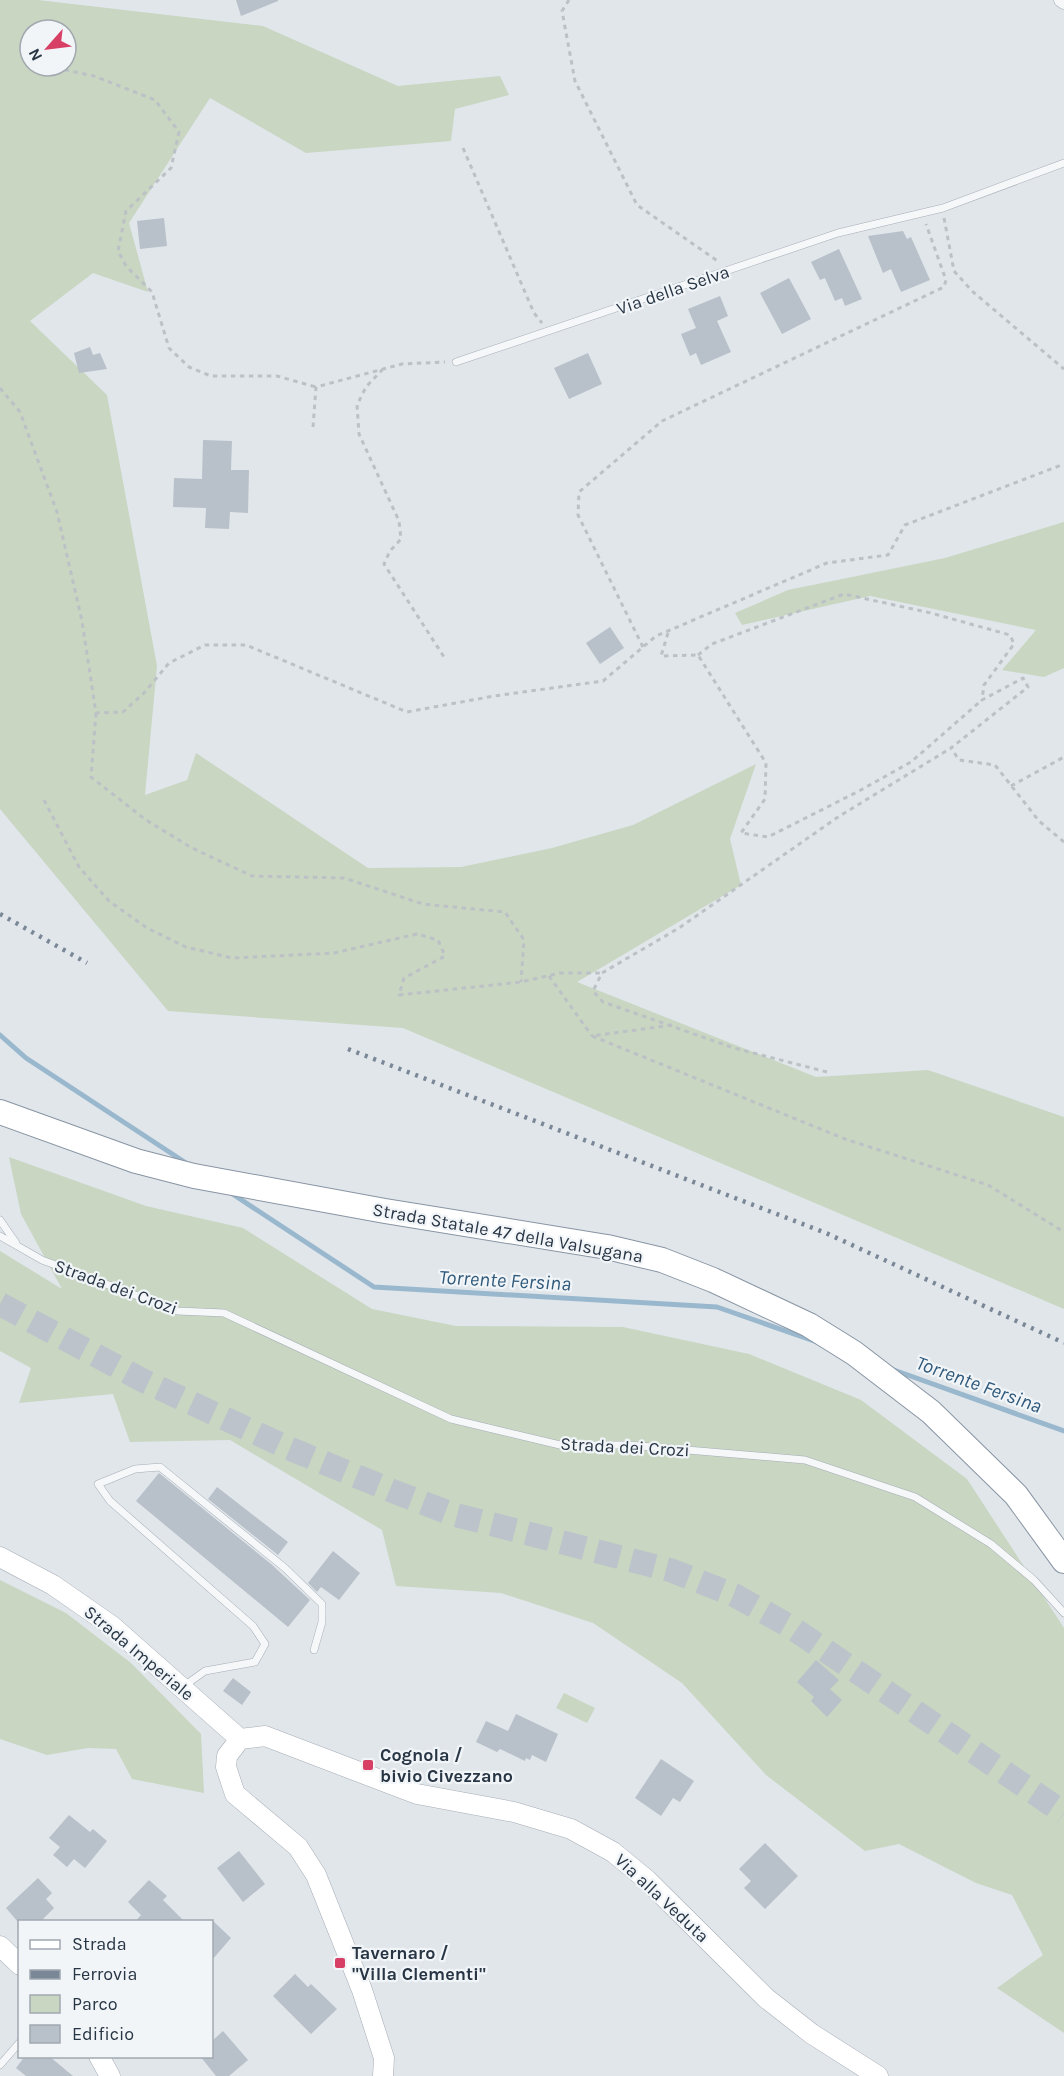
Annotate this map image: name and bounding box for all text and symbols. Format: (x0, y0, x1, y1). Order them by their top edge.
north arrow (18, 18, 78, 78)
text: N (24, 45, 46, 64)
street label: Via della Selva (614, 260, 732, 320)
street label: Strada Statale 47 della Valsugana (371, 1198, 645, 1268)
street label: Strada dei Crozi (51, 1254, 181, 1320)
water label: Torrente Fersina (438, 1266, 572, 1295)
water label: Torrente Fersina (913, 1351, 1045, 1418)
street label: Strada dei Crozi (560, 1433, 690, 1461)
street label: Strada Imperiale (80, 1601, 198, 1705)
place label: Cognola / bivio Civezzano (380, 1744, 513, 1787)
marker: Cognola / bivio Civezzano (361, 1758, 375, 1772)
street label: Via alla Veduta (610, 1849, 714, 1947)
legend (18, 1920, 213, 2058)
text: Strada (72, 1933, 127, 1955)
place label: Tavernaro / "Villa Clementi" (352, 1942, 486, 1985)
marker: Tavernaro / "Villa Clementi" (333, 1956, 347, 1970)
text: Ferrovia (72, 1963, 137, 1985)
text: Parco (72, 1993, 118, 2015)
text: Edificio (72, 2023, 134, 2045)

